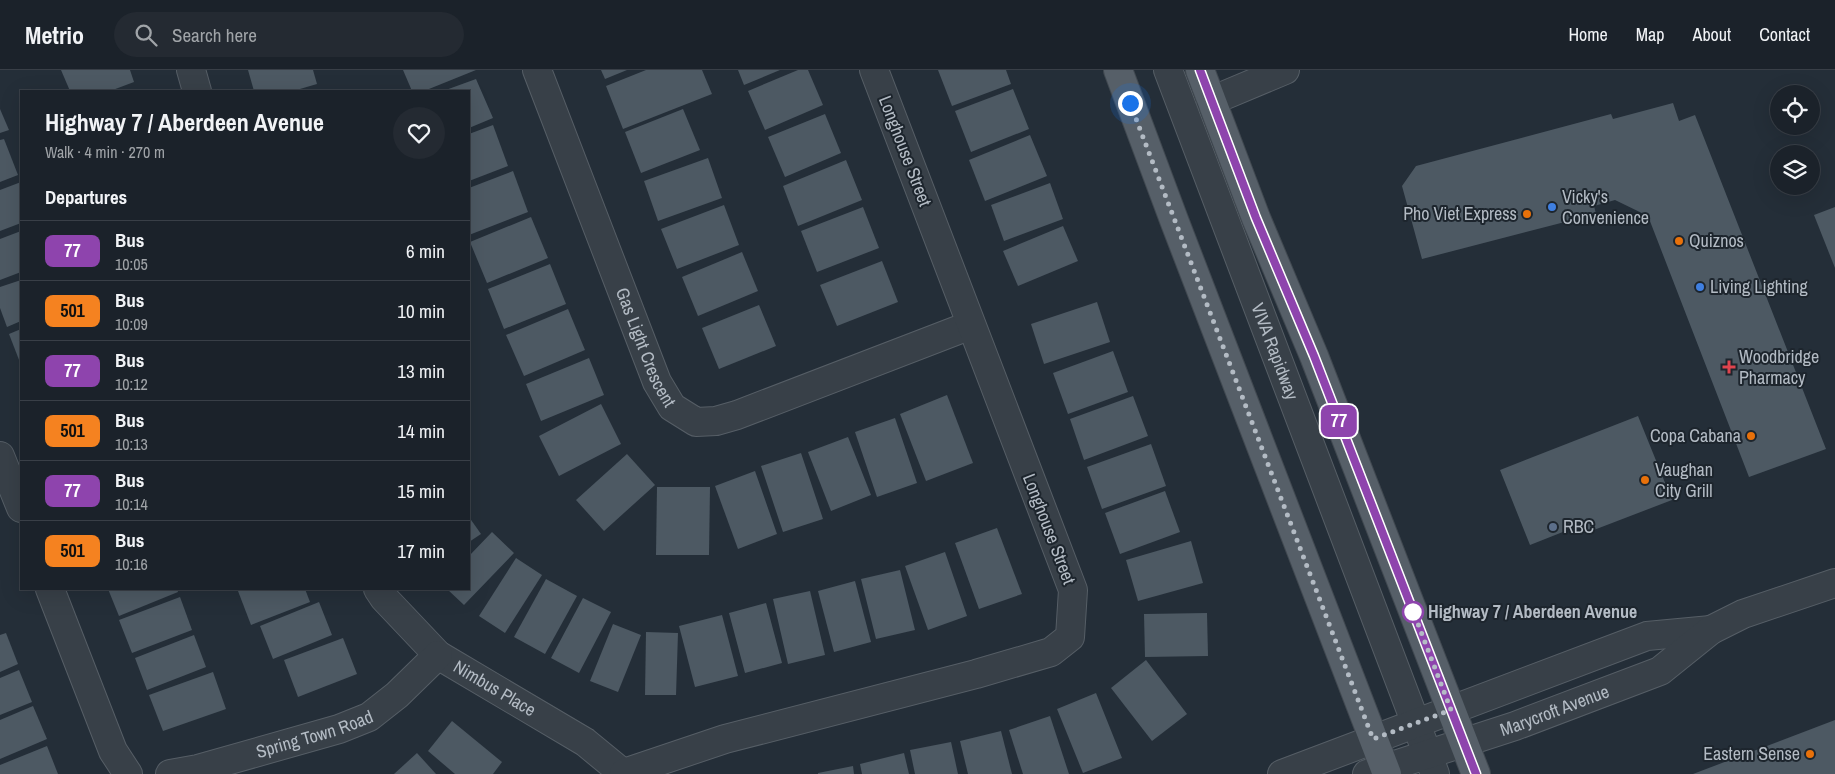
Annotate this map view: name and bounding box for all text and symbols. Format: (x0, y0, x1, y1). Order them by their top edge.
search box (114, 12, 464, 57)
text: Metrio (25, 19, 84, 51)
icon: search (132, 21, 160, 49)
text: Search here (172, 22, 257, 48)
text: Home (1568, 22, 1608, 47)
text: Map (1636, 22, 1665, 47)
text: About (1693, 22, 1731, 47)
text: Contact (1759, 22, 1810, 47)
map controls (1770, 85, 1820, 195)
button: locate (1770, 85, 1820, 135)
your location (1118, 91, 1143, 116)
street label: Longhouse Street (873, 92, 938, 210)
text: Highway 7 / Aberdeen Avenue (45, 106, 324, 138)
button: heart (393, 107, 445, 159)
text: Walk · 4 min · 270 m (45, 141, 165, 163)
button: layers (1770, 145, 1820, 195)
text: Departures (45, 184, 127, 210)
place label: Vicky's Convenience (1562, 184, 1649, 230)
place label: Pho Viet Express (1403, 201, 1517, 226)
marker: Vicky's Convenience (1546, 201, 1558, 213)
marker: Pho Viet Express (1521, 208, 1533, 220)
text: Bus (115, 227, 144, 253)
place label: Quiznos (1689, 228, 1744, 253)
marker: Quiznos (1673, 235, 1685, 247)
text: 77 (64, 238, 81, 263)
text: 6 min (406, 238, 445, 264)
text: 10:05 (115, 253, 148, 275)
place label: Living Lighting (1710, 274, 1808, 299)
marker: Living Lighting (1694, 281, 1706, 293)
street label: Gas Light Crescent (610, 284, 682, 412)
text: Bus (115, 287, 144, 313)
text: 501 (60, 298, 85, 323)
text: 10 min (397, 298, 445, 324)
street label: VIVA Rapidway (1246, 299, 1305, 404)
text: 10:09 (115, 313, 148, 335)
place label: Woodbridge Pharmacy (1739, 344, 1819, 390)
text: Bus (115, 347, 144, 373)
text: 77 (64, 358, 81, 383)
text: 13 min (397, 358, 445, 384)
marker: Woodbridge Pharmacy (1723, 361, 1735, 373)
text: 10:12 (115, 373, 148, 395)
line badge: 77 (1316, 405, 1362, 437)
text: Bus (115, 407, 144, 433)
text: 77 (1331, 408, 1347, 433)
text: 501 (60, 418, 85, 443)
text: 14 min (397, 418, 445, 444)
place label: Copa Cabana (1650, 423, 1741, 448)
marker: Copa Cabana (1745, 430, 1757, 442)
text: 10:13 (115, 433, 148, 455)
place label: Vaughan City Grill (1655, 457, 1713, 503)
text: Bus (115, 467, 144, 493)
street label: Longhouse Street (1017, 470, 1082, 588)
marker: Vaughan City Grill (1639, 474, 1651, 486)
text: 77 (64, 478, 81, 503)
text: 15 min (397, 478, 445, 504)
text: 10:14 (115, 493, 148, 515)
place label: RBC (1563, 514, 1594, 539)
marker: RBC (1547, 521, 1559, 533)
text: Bus (115, 527, 144, 553)
text: 501 (60, 538, 85, 563)
text: 17 min (397, 538, 445, 564)
text: 10:16 (115, 553, 148, 575)
place label: Highway 7 / Aberdeen Avenue (1428, 599, 1637, 624)
marker: Highway 7 / Aberdeen Avenue (1402, 601, 1424, 623)
street label: Nimbus Place (449, 654, 541, 722)
street label: Marycroft Avenue (1497, 678, 1613, 742)
street label: Spring Town Road (253, 704, 377, 764)
place label: Eastern Sense (1703, 741, 1800, 766)
marker: Eastern Sense (1804, 748, 1816, 760)

